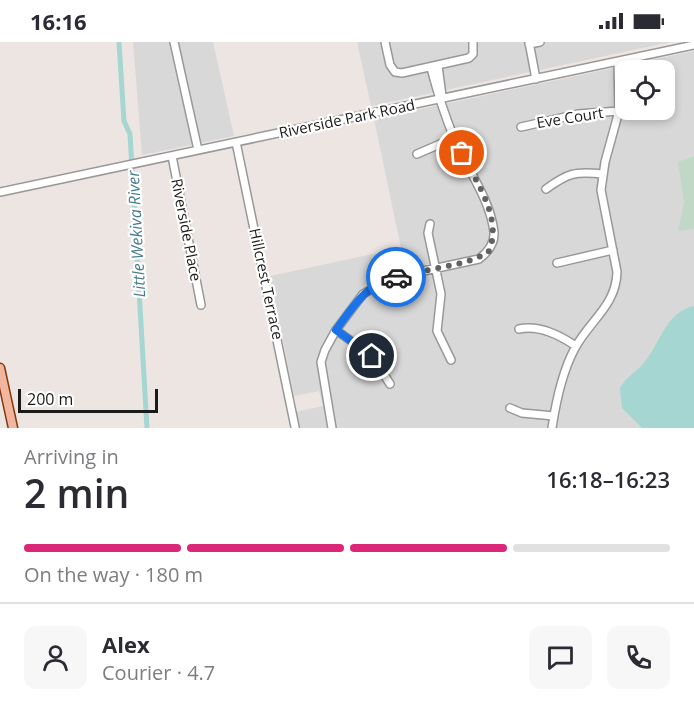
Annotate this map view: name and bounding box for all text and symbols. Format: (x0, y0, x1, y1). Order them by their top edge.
text: 16:16 (30, 6, 87, 36)
map controls (615, 60, 675, 120)
button: locate (615, 60, 675, 120)
street label: Riverside Park Road (277, 94, 417, 142)
street label: Eve Court (535, 102, 605, 132)
pin (436, 127, 487, 178)
icon: bag (445, 136, 478, 169)
water label: Little Wekiva River (122, 169, 150, 298)
street label: Riverside Place (167, 177, 207, 283)
street label: Hillcrest Terrace (245, 226, 289, 341)
courier (366, 247, 426, 307)
icon: car (380, 261, 413, 294)
pin (346, 330, 397, 381)
icon: home (355, 339, 388, 372)
scale bar (18, 386, 158, 414)
text: 200 m (27, 388, 73, 410)
text: Arriving in (24, 443, 119, 470)
text: 16:18–16:23 (546, 464, 670, 494)
text: 2 min (24, 466, 129, 519)
text: On the way · 180 m (24, 561, 203, 588)
button: person (24, 626, 87, 689)
button: chat (529, 626, 592, 689)
button: phone (607, 626, 670, 689)
text: Alex (102, 629, 150, 659)
text: Courier · 4.7 (102, 659, 215, 686)

